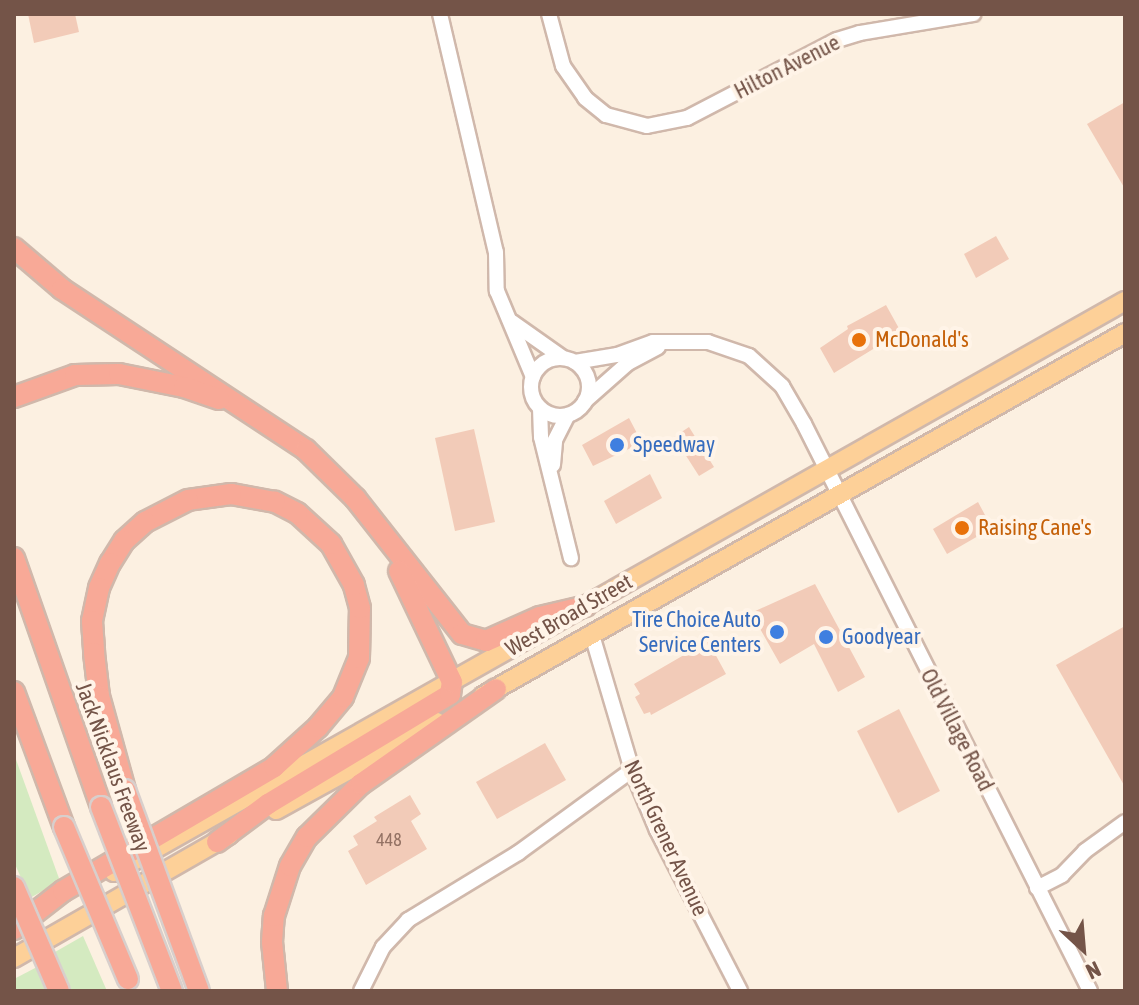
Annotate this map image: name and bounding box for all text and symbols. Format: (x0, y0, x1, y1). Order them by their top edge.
street label: Hilton Avenue (730, 29, 844, 105)
place label: McDonald's (875, 327, 969, 353)
marker: McDonald's (850, 331, 868, 349)
place label: Speedway (633, 432, 715, 458)
marker: Speedway (608, 436, 626, 454)
place label: Raising Cane's (978, 515, 1092, 541)
marker: Raising Cane's (953, 519, 971, 537)
street label: West Broad Street (501, 568, 637, 662)
place label: Tire Choice Auto Service Centers (632, 606, 761, 658)
marker: Tire Choice Auto Service Centers (768, 623, 786, 641)
place label: Goodyear (842, 624, 920, 650)
marker: Goodyear (817, 628, 835, 646)
street label: Old Village Road (915, 664, 999, 796)
street label: Jack Nicklaus Freeway (70, 679, 156, 855)
street label: North Grener Avenue (618, 756, 714, 920)
house number: 448 (376, 829, 402, 851)
north arrow (1043, 909, 1123, 989)
text: N (1082, 956, 1105, 985)

